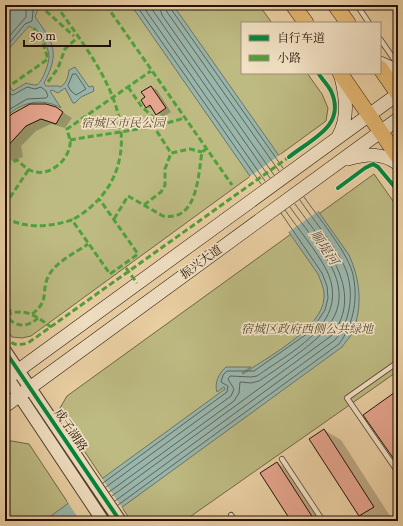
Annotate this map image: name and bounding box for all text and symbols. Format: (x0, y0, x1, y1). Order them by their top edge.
scale bar (24, 22, 110, 48)
legend (241, 22, 381, 74)
text: 50 m (30, 29, 56, 45)
text: 自行车道 (277, 31, 325, 47)
text: 小路 (277, 51, 301, 67)
park label: 宿城区市民公园 (81, 116, 167, 132)
water label: 顺堤河 (305, 227, 343, 271)
street label: 振兴大道 (177, 242, 226, 283)
park label: 宿城区政府西侧公共绿地 (241, 322, 375, 338)
street label: 成子湖路 (50, 406, 90, 455)

